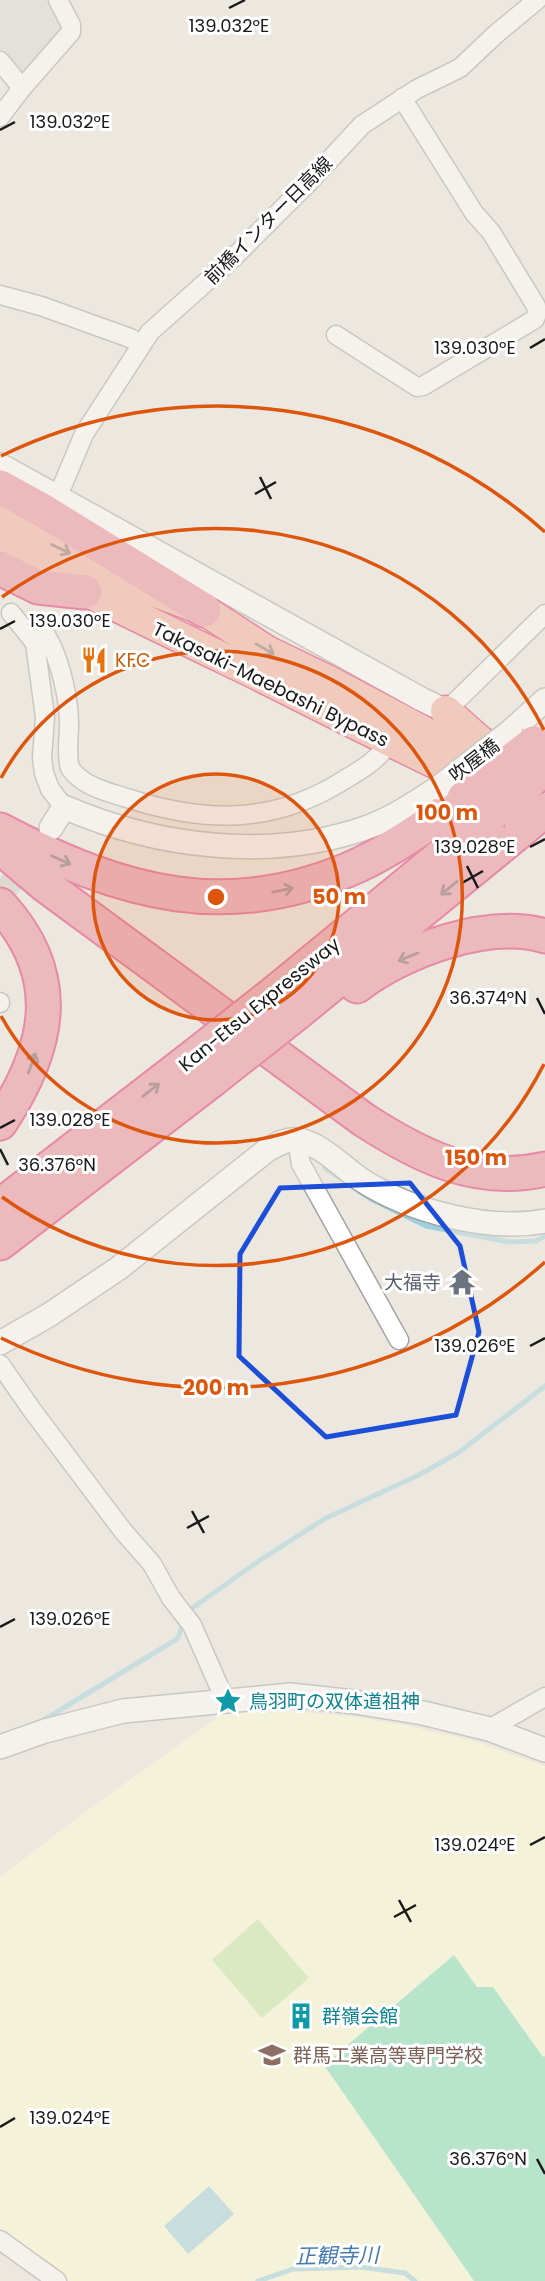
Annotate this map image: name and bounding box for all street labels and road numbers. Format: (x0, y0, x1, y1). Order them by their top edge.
street label: 前橋インター日高線 (198, 150, 338, 290)
street label: Takasaki-Maebashi Bypass (148, 615, 393, 754)
street label: 吹屋橋 (444, 732, 505, 789)
street label: Kan-Etsu Expressway (173, 931, 346, 1078)

